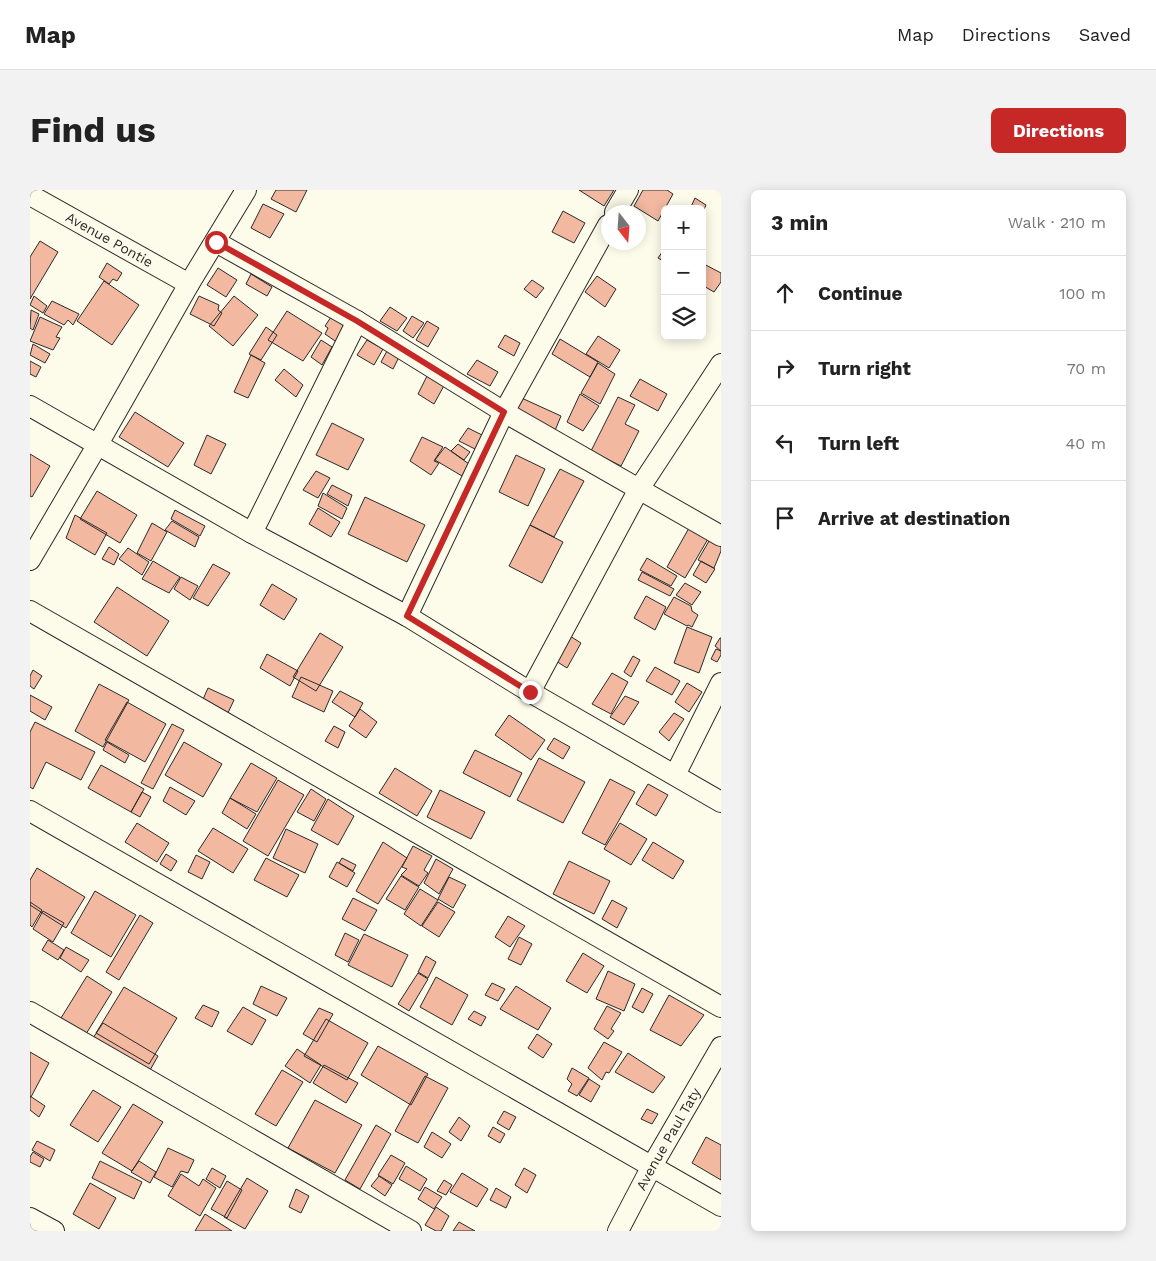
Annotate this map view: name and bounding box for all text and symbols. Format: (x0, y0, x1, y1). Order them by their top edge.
text: Map (25, 21, 76, 49)
text: Map (897, 24, 934, 45)
text: Directions (962, 24, 1051, 45)
text: Saved (1079, 24, 1131, 45)
button: Directions (991, 108, 1126, 153)
text: Find us (30, 109, 156, 151)
north arrow (601, 205, 646, 250)
map controls (661, 205, 706, 340)
button: + (661, 205, 706, 250)
street label: Avenue Pontie (63, 209, 156, 270)
text: 3 min (771, 210, 828, 235)
text: Walk · 210 m (1008, 213, 1106, 232)
route start (205, 231, 228, 254)
button: − (661, 250, 706, 295)
icon: ahead (771, 279, 799, 307)
text: Continue (818, 282, 902, 305)
text: 100 m (1059, 284, 1106, 303)
button: layers (661, 295, 706, 340)
icon: right (771, 354, 799, 382)
text: Turn right (818, 357, 911, 380)
text: 70 m (1067, 359, 1106, 378)
icon: left (771, 429, 799, 457)
text: Turn left (818, 432, 899, 455)
text: 40 m (1066, 434, 1106, 453)
icon: arrive (771, 504, 799, 532)
text: Arrive at destination (818, 507, 1010, 530)
route end (519, 681, 542, 704)
street label: Avenue Paul Taty (633, 1084, 704, 1193)

